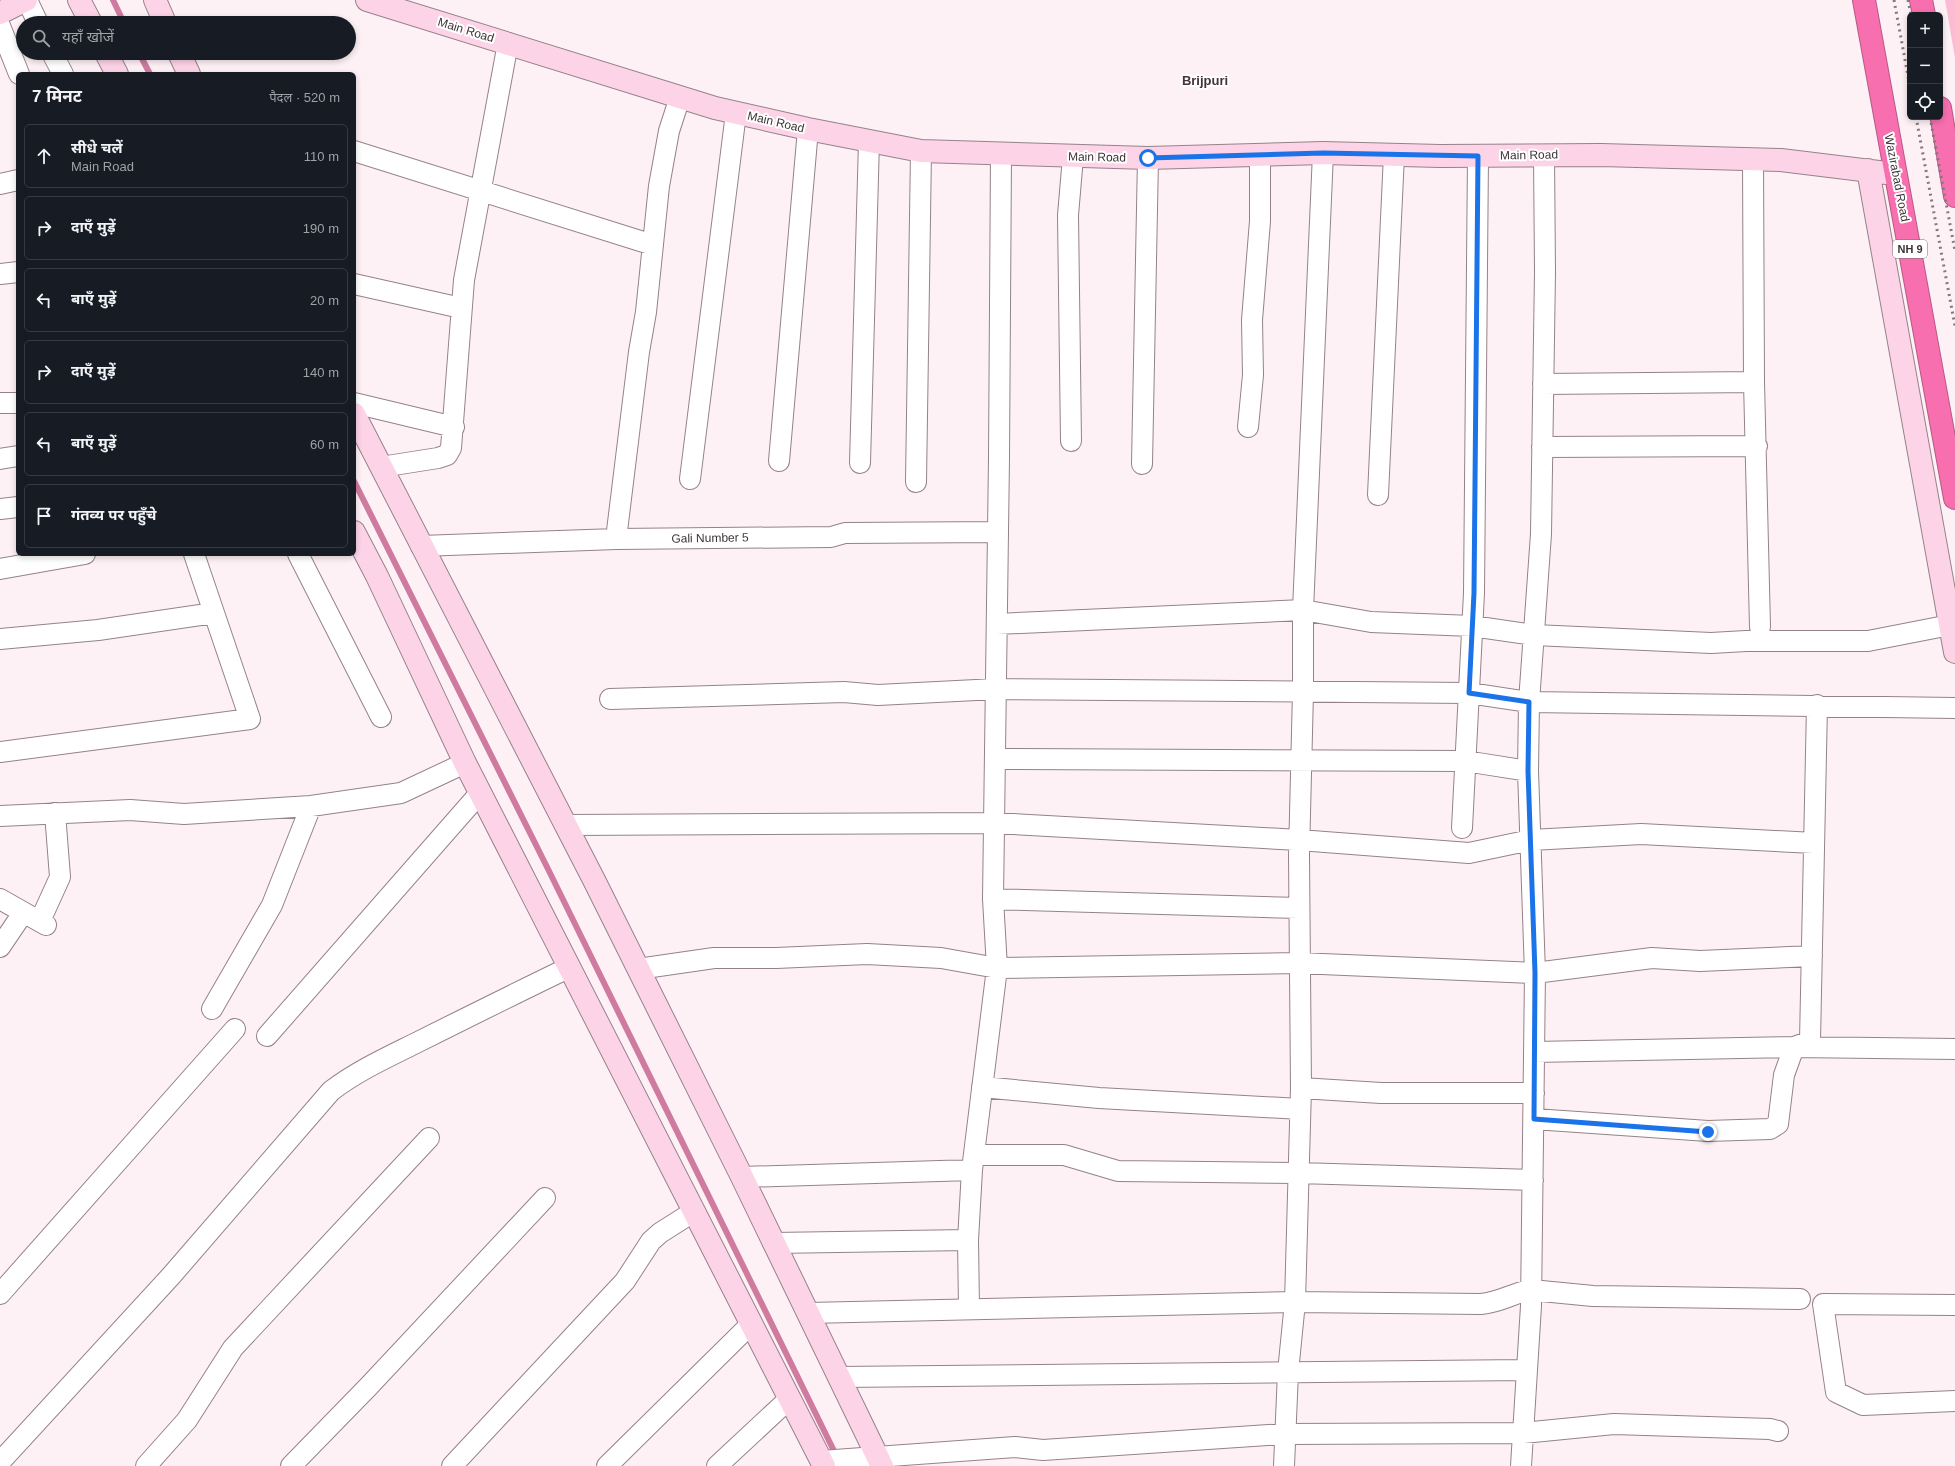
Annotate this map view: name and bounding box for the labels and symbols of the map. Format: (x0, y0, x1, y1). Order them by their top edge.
street label: Main Road (436, 15, 496, 45)
district label: Brijpuri (1182, 73, 1228, 88)
street label: Main Road (746, 109, 806, 135)
street label: Wazirabad Road (1882, 133, 1912, 223)
street label: Main Road (1500, 147, 1558, 163)
street label: Main Road (1068, 149, 1126, 165)
route start (1139, 149, 1157, 167)
road number: NH 9 (1893, 240, 1927, 258)
street label: Gali Number 5 (671, 530, 749, 546)
route end (1699, 1123, 1717, 1141)

